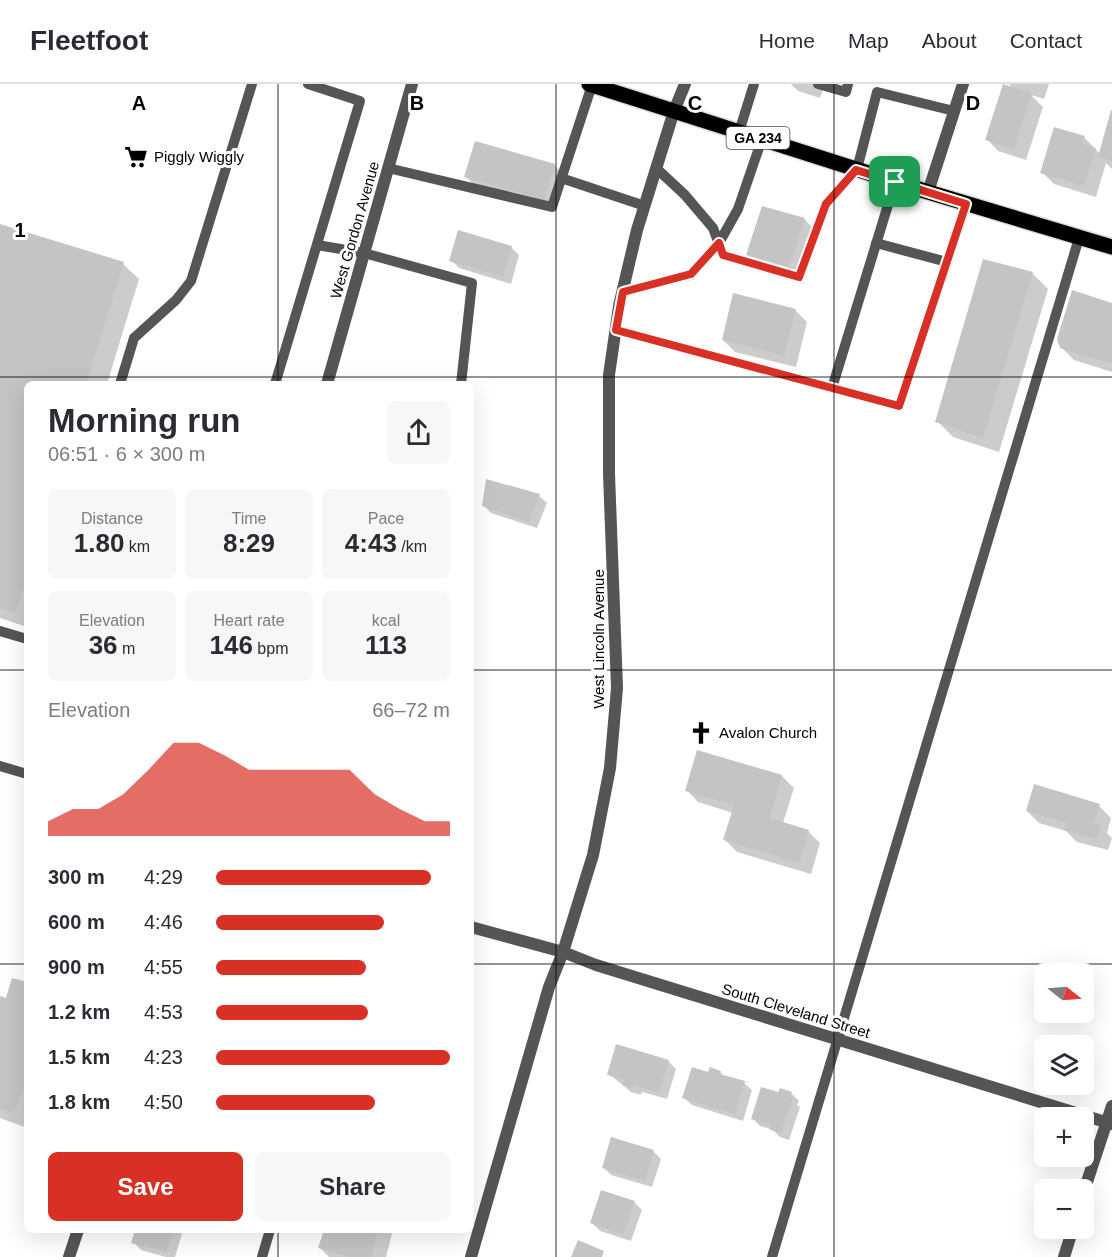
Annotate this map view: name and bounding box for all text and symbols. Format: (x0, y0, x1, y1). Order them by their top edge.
text: Fleetfoot (30, 25, 148, 56)
text: Home (759, 29, 815, 52)
text: Map (848, 29, 889, 52)
text: About (922, 29, 977, 52)
text: Contact (1010, 29, 1082, 52)
text: A (132, 92, 146, 114)
text: B (410, 92, 424, 114)
text: C (688, 92, 702, 114)
text: D (966, 92, 980, 114)
road number: GA 234 (726, 127, 789, 149)
supermarket icon: Piggly Wiggly (123, 144, 149, 170)
place label: Piggly Wiggly (154, 148, 245, 165)
pin (869, 156, 920, 207)
street label: West Gordon Avenue (327, 159, 382, 300)
icon: arrive (878, 165, 911, 198)
text: 1 (14, 219, 26, 241)
button: share (387, 401, 450, 464)
text: Morning run (48, 402, 240, 439)
text: 06:51 · 6 × 300 m (48, 443, 205, 465)
text: Distance (81, 510, 143, 527)
text: Time (232, 510, 266, 527)
text: Pace (368, 510, 404, 527)
text: 1.80 (74, 528, 124, 558)
text: 8:29 (223, 528, 275, 558)
text: 4:43 (345, 528, 397, 558)
text: km (124, 538, 150, 555)
text: /km (397, 538, 427, 555)
street label: West Lincoln Avenue (590, 569, 607, 709)
text: Elevation (79, 612, 145, 629)
text: Heart rate (213, 612, 285, 629)
text: kcal (372, 612, 400, 629)
text: 36 (89, 630, 118, 660)
text: 146 (210, 630, 253, 660)
text: 113 (365, 630, 407, 660)
text: m (118, 640, 135, 657)
text: bpm (253, 640, 288, 657)
text: Elevation (48, 699, 130, 721)
text: 66–72 m (372, 699, 450, 721)
church icon: Avalon Church (688, 720, 714, 746)
place label: Avalon Church (719, 724, 817, 741)
text: 300 m (48, 866, 105, 888)
text: 4:29 (144, 866, 183, 888)
text: 600 m (48, 911, 105, 933)
text: 4:46 (144, 911, 183, 933)
text: 900 m (48, 956, 105, 978)
text: 4:55 (144, 956, 183, 978)
north arrow (1034, 963, 1094, 1023)
map controls (1034, 963, 1094, 1239)
street label: South Cleveland Street (720, 980, 873, 1041)
text: 1.2 km (48, 1001, 110, 1023)
text: 4:53 (144, 1001, 183, 1023)
button: layers (1034, 1035, 1094, 1095)
text: 1.5 km (48, 1046, 110, 1068)
text: 4:23 (144, 1046, 183, 1068)
text: 1.8 km (48, 1091, 110, 1113)
text: 4:50 (144, 1091, 183, 1113)
button: + (1034, 1107, 1094, 1167)
button: Save (48, 1152, 243, 1221)
button: Share (255, 1152, 450, 1221)
button: − (1034, 1179, 1094, 1239)

